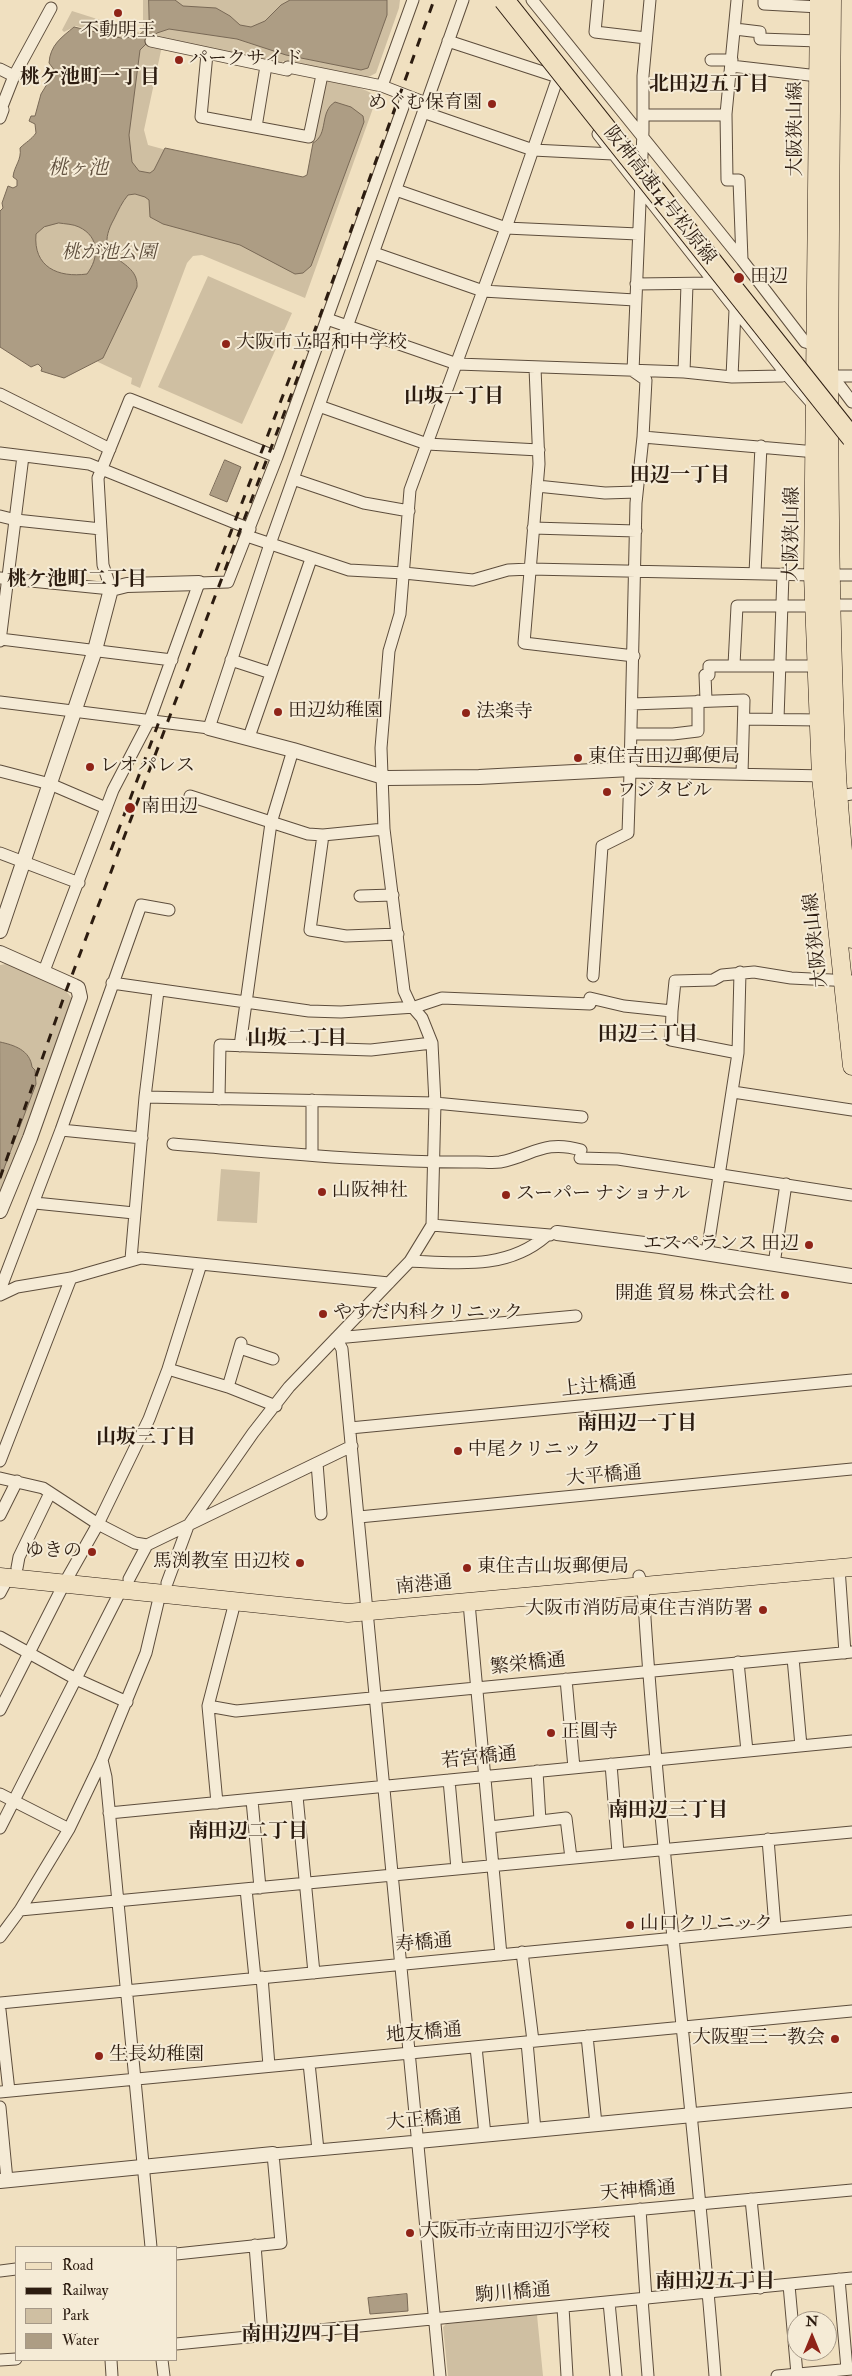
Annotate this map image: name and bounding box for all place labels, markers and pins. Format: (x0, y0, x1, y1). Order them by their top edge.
marker: 不動明王 (112, 7, 124, 19)
place label: 不動明王 (80, 21, 156, 43)
place label: パークサイド (189, 49, 303, 71)
marker: パークサイド (173, 54, 185, 66)
place label: めぐむ保育園 (368, 93, 482, 115)
marker: めぐむ保育園 (486, 98, 498, 110)
place label: 田辺 (750, 267, 788, 289)
marker: 田辺 (732, 271, 746, 285)
place label: 大阪市立昭和中学校 (236, 333, 407, 355)
marker: 大阪市立昭和中学校 (220, 338, 232, 350)
place label: 田辺幼稚園 (288, 701, 383, 723)
place label: 法楽寺 (476, 702, 533, 724)
marker: 田辺幼稚園 (272, 706, 284, 718)
marker: 法楽寺 (460, 707, 472, 719)
place label: 東住吉田辺郵便局 (588, 747, 740, 769)
marker: 東住吉田辺郵便局 (572, 752, 584, 764)
place label: レオパレス (100, 756, 195, 778)
marker: レオパレス (84, 761, 96, 773)
place label: フジタビル (617, 781, 712, 803)
marker: フジタビル (601, 786, 613, 798)
place label: 南田辺 (141, 797, 198, 819)
marker: 南田辺 (123, 801, 137, 815)
place label: 山阪神社 (332, 1181, 408, 1203)
place label: スーパー ナショナル (516, 1184, 690, 1206)
marker: 山阪神社 (316, 1186, 328, 1198)
marker: スーパー ナショナル (500, 1189, 512, 1201)
place label: エスペランス 田辺 (643, 1234, 799, 1256)
marker: エスペランス 田辺 (803, 1239, 815, 1251)
place label: 開進 貿易 株式会社 (615, 1284, 775, 1306)
marker: 開進 貿易 株式会社 (779, 1289, 791, 1301)
place label: やすだ内科クリニック (333, 1303, 523, 1325)
marker: やすだ内科クリニック (317, 1308, 329, 1320)
place label: 中尾クリニック (468, 1440, 601, 1462)
marker: 中尾クリニック (452, 1445, 464, 1457)
place label: ゆきの (25, 1541, 82, 1563)
marker: ゆきの (86, 1546, 98, 1558)
place label: 馬渕教室 田辺校 (153, 1552, 290, 1574)
marker: 馬渕教室 田辺校 (294, 1557, 306, 1569)
place label: 東住吉山坂郵便局 (477, 1557, 629, 1579)
marker: 東住吉山坂郵便局 (461, 1562, 473, 1574)
place label: 大阪市消防局東住吉消防署 (525, 1599, 753, 1621)
marker: 大阪市消防局東住吉消防署 (757, 1604, 769, 1616)
place label: 正圓寺 (561, 1722, 618, 1744)
marker: 正圓寺 (545, 1727, 557, 1739)
place label: 山口クリニック (640, 1914, 773, 1936)
marker: 山口クリニック (624, 1919, 636, 1931)
place label: 大阪聖三一教会 (692, 2028, 825, 2050)
marker: 大阪聖三一教会 (829, 2033, 841, 2045)
place label: 生長幼稚園 (109, 2045, 204, 2067)
marker: 生長幼稚園 (93, 2050, 105, 2062)
place label: 大阪市立南田辺小学校 (420, 2222, 610, 2244)
marker: 大阪市立南田辺小学校 (404, 2227, 416, 2239)

